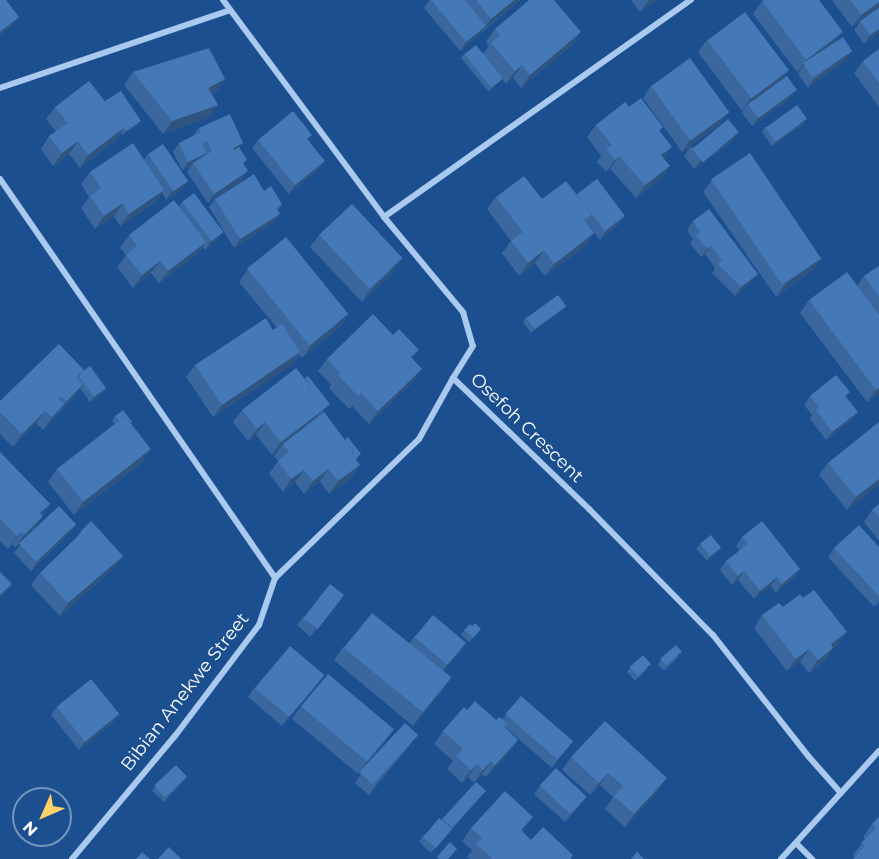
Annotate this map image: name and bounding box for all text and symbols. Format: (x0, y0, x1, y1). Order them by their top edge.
street label: Osefoh Crescent (466, 369, 588, 487)
street label: Bibian Anekwe Street (117, 609, 253, 775)
north arrow (12, 787, 72, 847)
text: N (19, 817, 42, 840)

